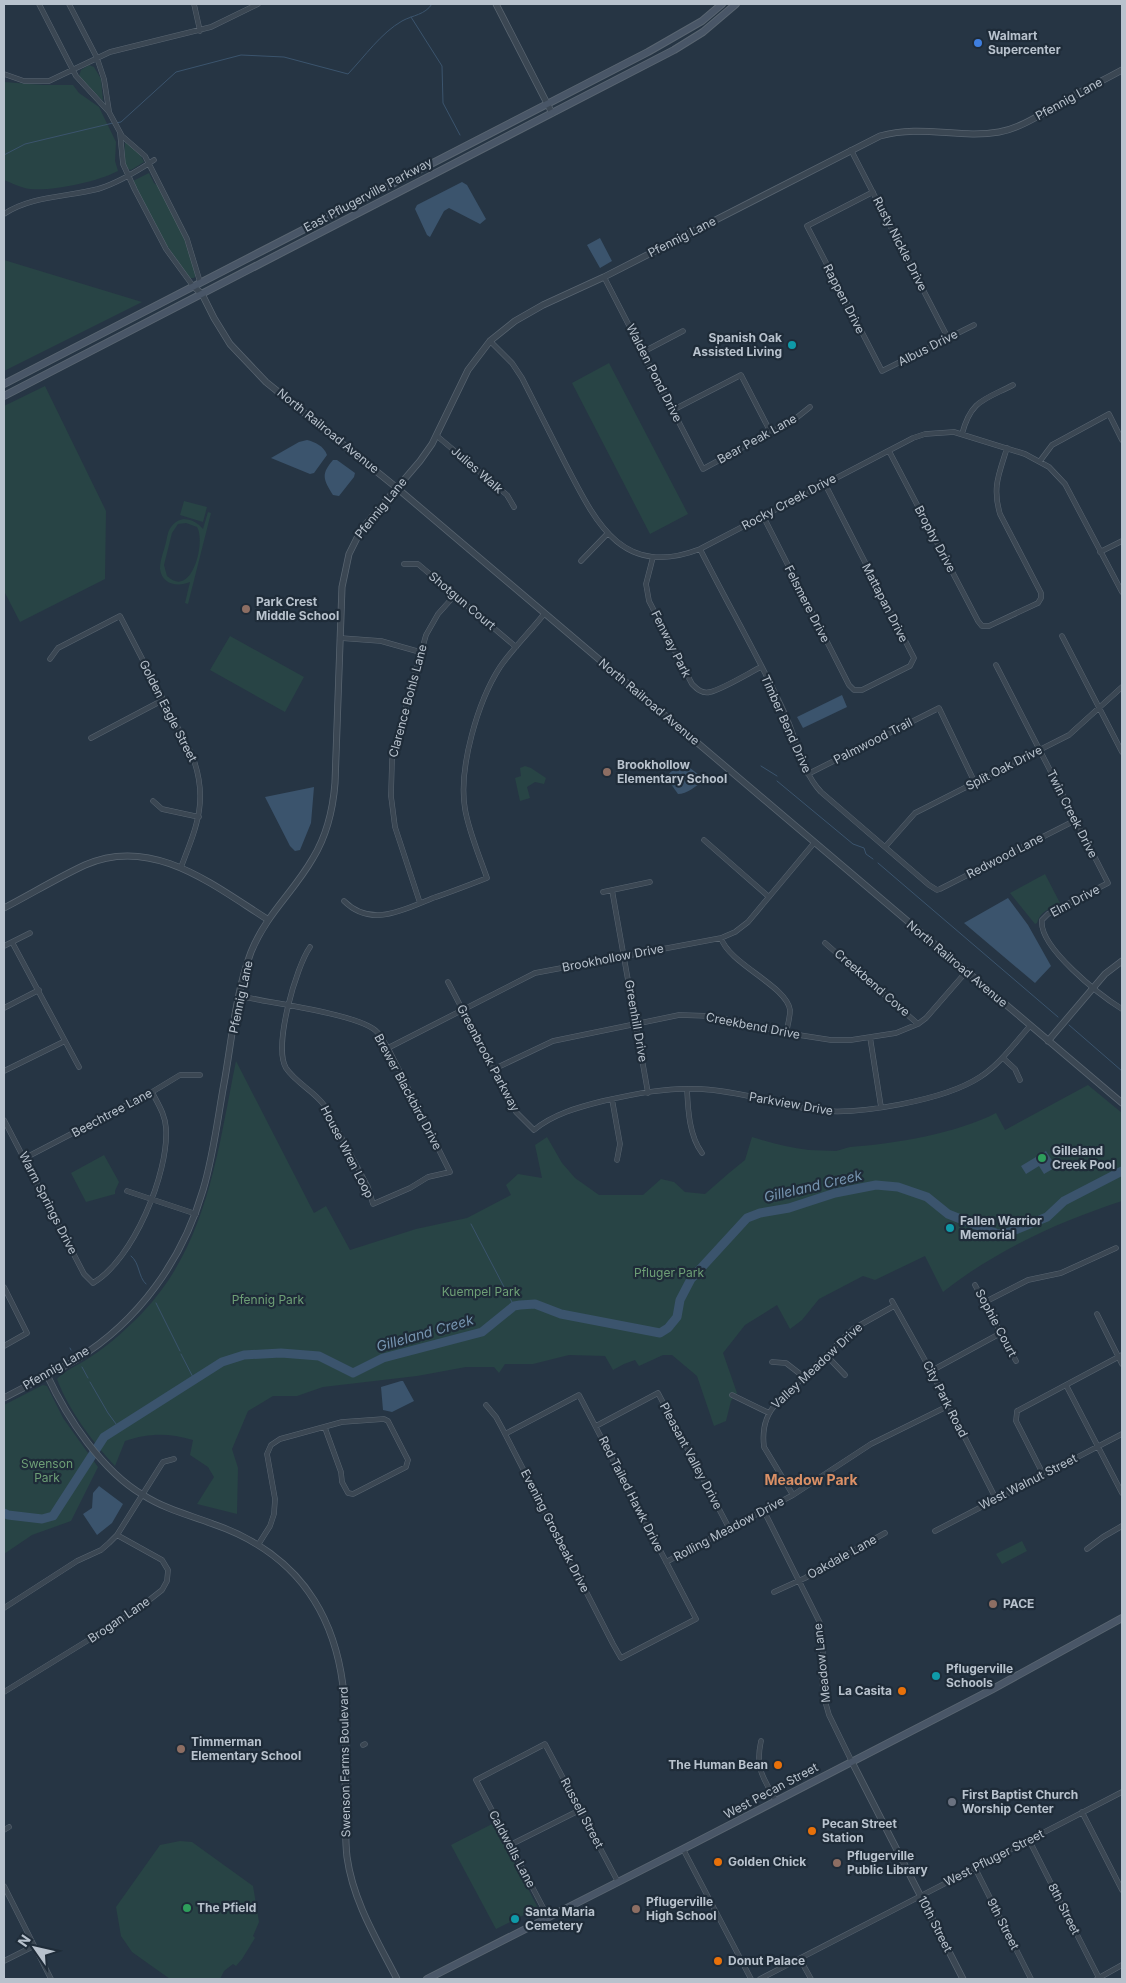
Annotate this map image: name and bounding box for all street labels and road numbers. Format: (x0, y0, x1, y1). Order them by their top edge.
street label: Pfennig Lane (1033, 74, 1105, 123)
street label: East Pflugerville Parkway (301, 154, 435, 235)
street label: Rusty Nickle Drive (870, 194, 931, 293)
street label: Pfennig Lane (645, 213, 718, 260)
street label: Rappen Drive (820, 261, 868, 336)
street label: Walden Pond Drive (623, 321, 686, 424)
street label: Albus Drive (895, 326, 960, 369)
street label: North Railroad Avenue (274, 385, 382, 476)
street label: Bear Peak Lane (714, 411, 799, 467)
street label: Julies Walk (448, 443, 507, 497)
street label: Rocky Creek Drive (739, 470, 839, 533)
street label: Pfennig Lane (351, 474, 410, 541)
street label: Brophy Drive (912, 503, 959, 575)
street label: Mattapan Drive (859, 561, 912, 645)
street label: Felsmere Drive (782, 563, 833, 645)
street label: Shotgun Court (426, 568, 499, 633)
street label: Fenway Park (648, 608, 695, 680)
street label: Clarence Bohls Lane (385, 643, 430, 759)
street label: North Railroad Avenue (596, 655, 703, 748)
street label: Golden Eagle Street (136, 657, 201, 764)
street label: Timber Bend Drive (758, 672, 815, 775)
street label: Palmwood Trail (831, 714, 915, 767)
street label: Split Oak Drive (963, 742, 1045, 793)
street label: Twin Creek Drive (1044, 767, 1101, 860)
street label: Redwood Lane (964, 830, 1046, 881)
street label: Elm Drive (1047, 881, 1102, 920)
street label: North Railroad Avenue (904, 917, 1011, 1010)
street label: Brookhollow Drive (561, 940, 665, 975)
street label: Creekbend Cove (832, 946, 913, 1019)
street label: Pfennig Lane (225, 959, 256, 1035)
street label: Greenhill Drive (622, 979, 651, 1063)
street label: Greenbrook Parkway (454, 1002, 523, 1114)
street label: Creekbend Drive (705, 1009, 801, 1042)
street label: Brewer Blackbird Drive (371, 1031, 445, 1152)
street label: Beechtree Lane (69, 1085, 155, 1140)
street label: Parkview Drive (748, 1089, 834, 1118)
street label: House Wren Loop (318, 1103, 377, 1200)
street label: Warm Springs Drive (16, 1149, 81, 1257)
street label: Sophie Court (972, 1286, 1021, 1359)
street label: Valley Meadow Drive (768, 1320, 865, 1412)
street label: Pfennig Lane (20, 1343, 92, 1393)
street label: City Park Road (920, 1358, 971, 1440)
street label: Pleasant Valley Drive (657, 1400, 726, 1512)
street label: Red Tailed Hawk Drive (596, 1434, 667, 1554)
street label: West Walnut Street (976, 1450, 1079, 1513)
street label: Evening Grosbeak Drive (518, 1467, 593, 1595)
street label: Rolling Meadow Drive (671, 1493, 787, 1564)
street label: Oakdale Lane (804, 1531, 879, 1582)
street label: Brogan Lane (85, 1593, 153, 1646)
street label: Meadow Lane (810, 1623, 833, 1704)
street label: Swenson Farms Boulevard (336, 1687, 353, 1838)
street label: West Pecan Street (721, 1759, 820, 1822)
street label: Russell Street (558, 1775, 607, 1851)
street label: Caldwells Lane (486, 1807, 539, 1890)
street label: West Pfluger Street (941, 1826, 1046, 1889)
street label: 8th Street (1045, 1881, 1084, 1937)
street label: 10th Street (915, 1893, 956, 1954)
street label: 9th Street (984, 1895, 1023, 1952)

